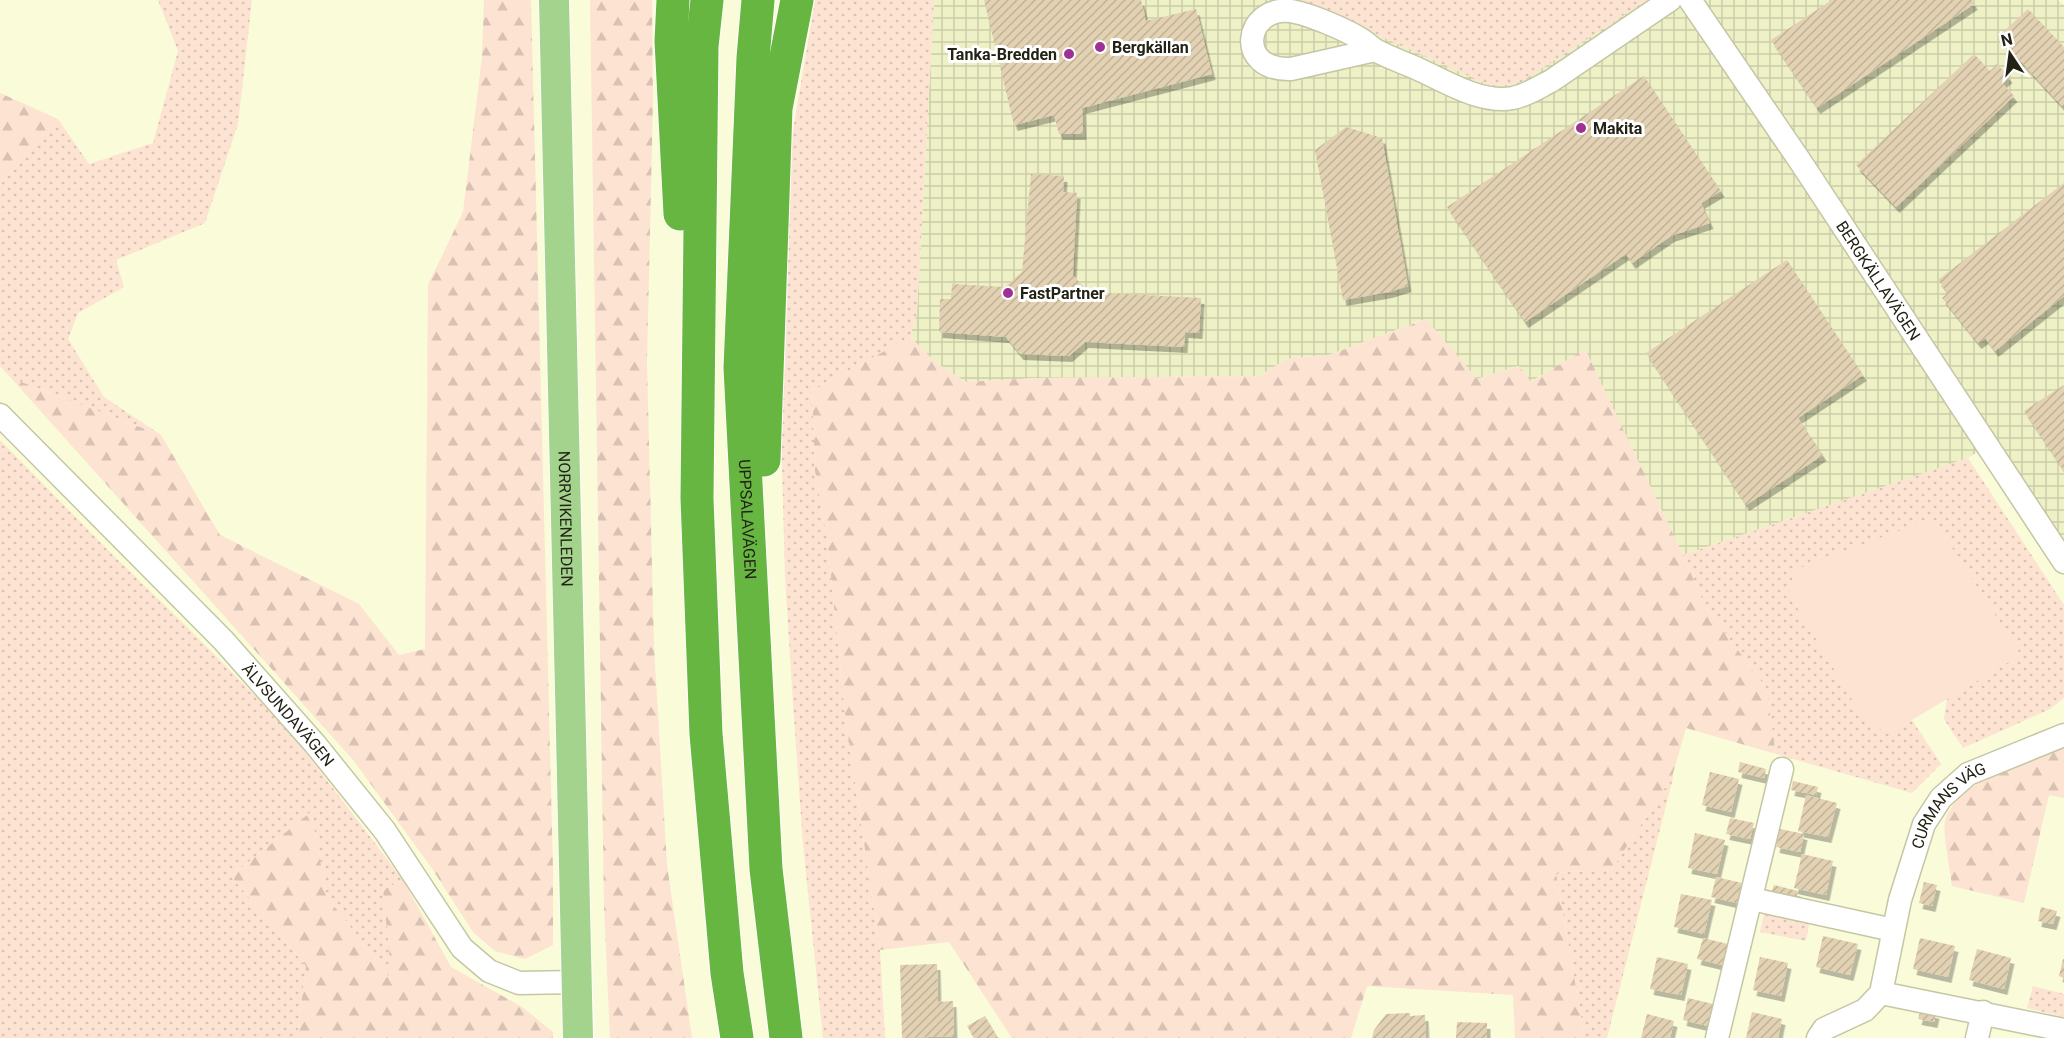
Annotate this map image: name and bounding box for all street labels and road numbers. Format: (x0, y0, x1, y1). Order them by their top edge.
street label: BERGKÄLLAVÄGEN (1832, 218, 1924, 344)
street label: NORRVIKENLEDEN (554, 451, 577, 587)
street label: UPPSALAVÄGEN (735, 459, 760, 580)
street label: ÄLVSUNDAVÄGEN (238, 659, 338, 770)
street label: CURMANS VÄG (1908, 759, 1989, 851)

